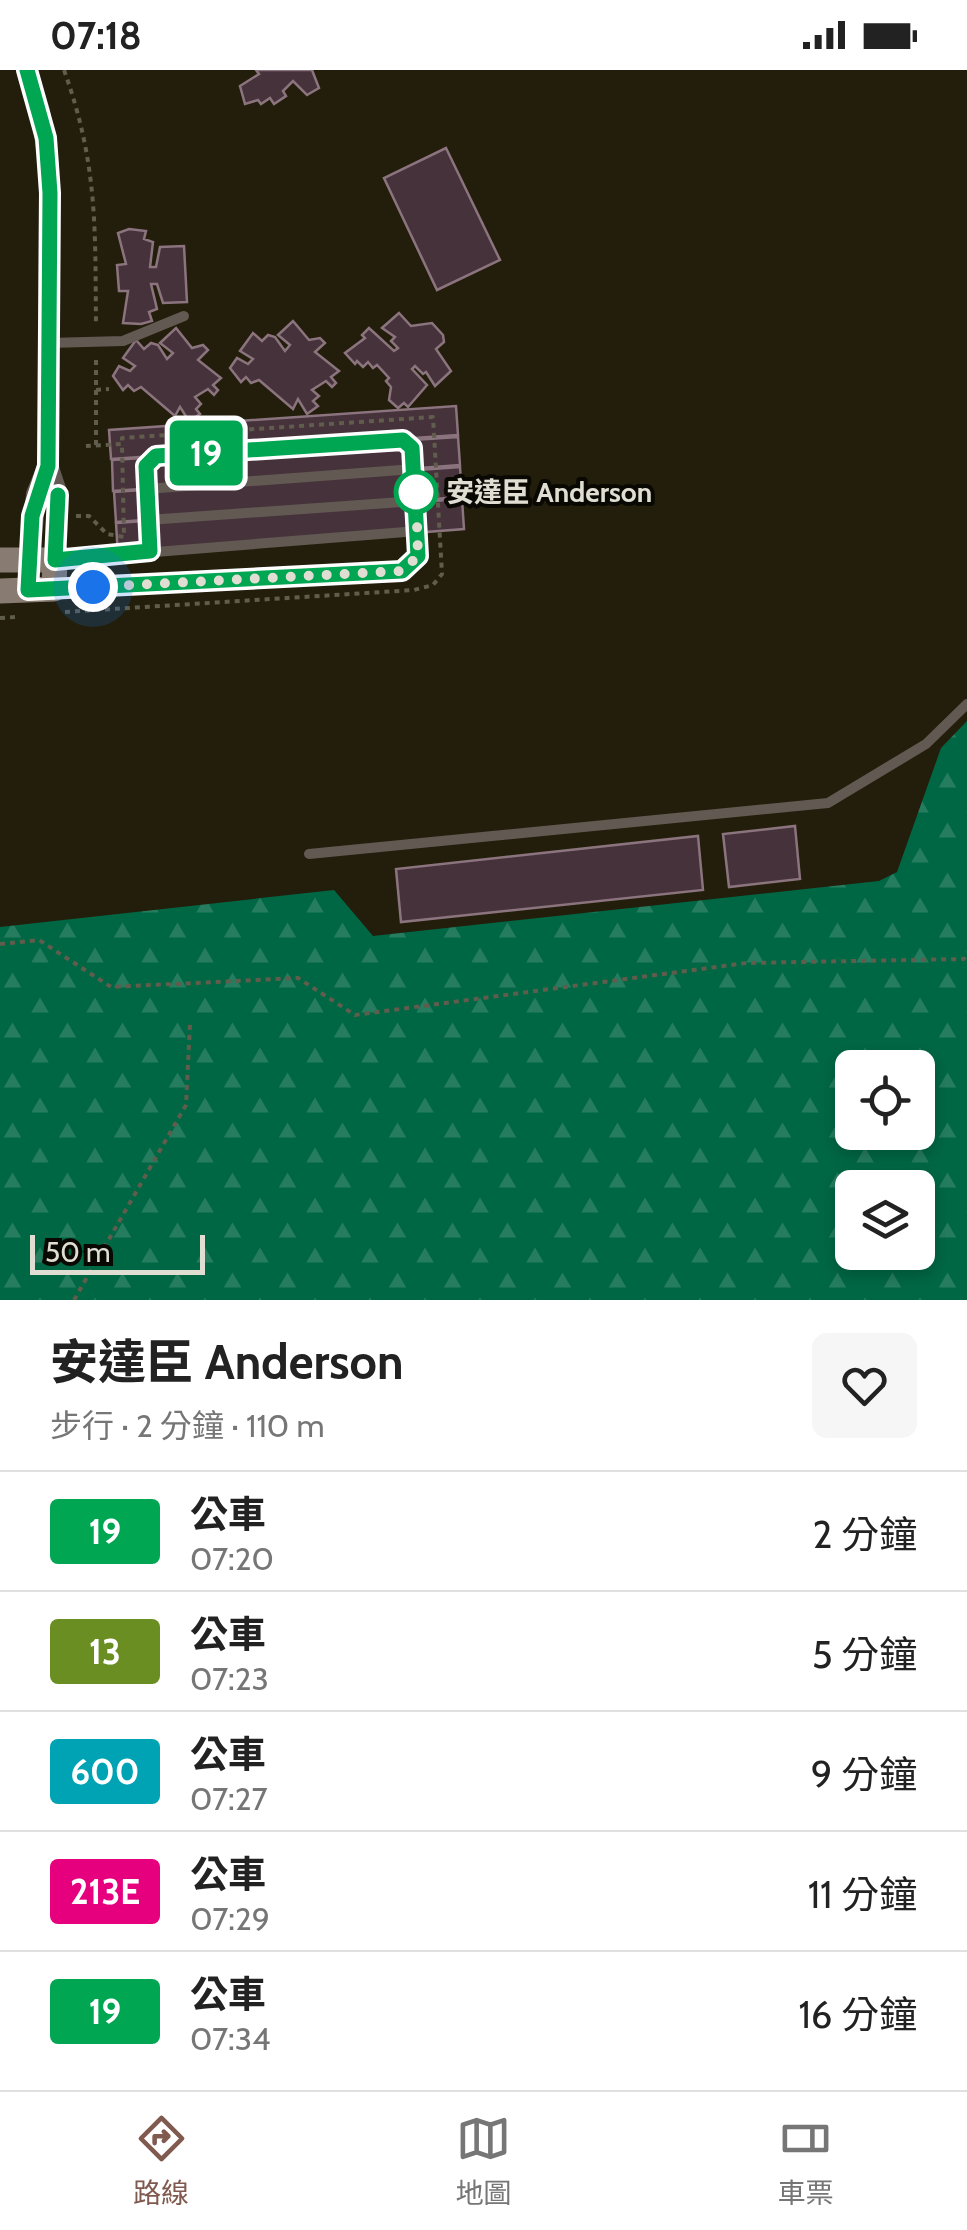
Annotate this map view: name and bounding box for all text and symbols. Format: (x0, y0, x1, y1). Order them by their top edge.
text: 07:18 (50, 12, 142, 59)
line badge: 19 (161, 420, 251, 486)
text: 19 (190, 432, 222, 475)
marker: 安達臣 Anderson (395, 471, 437, 513)
place label: 安達臣 Anderson (446, 475, 652, 509)
your location (68, 562, 118, 612)
map controls (835, 1050, 935, 1270)
button: locate (835, 1050, 935, 1150)
button: layers (835, 1170, 935, 1270)
scale bar (30, 1230, 205, 1274)
text: 50 m (45, 1235, 111, 1269)
text: 安達臣 Anderson (50, 1333, 403, 1391)
button: heart (812, 1333, 917, 1438)
text: 步行 · 2 分鐘 · 110 m (50, 1406, 324, 1445)
text: 公車 (190, 1491, 266, 1538)
text: 19 (89, 1510, 121, 1553)
text: 2 分鐘 (813, 1511, 917, 1558)
text: 07:20 (190, 1539, 274, 1578)
text: 公車 (190, 1611, 266, 1658)
text: 13 (89, 1630, 121, 1673)
text: 5 分鐘 (812, 1631, 917, 1678)
text: 07:23 (190, 1659, 269, 1698)
text: 公車 (190, 1731, 266, 1778)
text: 600 (70, 1750, 140, 1793)
text: 9 分鐘 (811, 1751, 917, 1798)
text: 07:27 (190, 1779, 268, 1818)
text: 公車 (190, 1851, 266, 1898)
text: 213E (70, 1870, 140, 1913)
text: 11 分鐘 (808, 1871, 917, 1918)
text: 07:29 (190, 1899, 270, 1938)
text: 公車 (190, 1971, 266, 2018)
text: 19 (89, 1990, 121, 2033)
text: 16 分鐘 (798, 1991, 917, 2038)
text: 07:34 (190, 2019, 271, 2058)
tab: 路線 (133, 2111, 189, 2211)
tab: 地圖 (455, 2111, 512, 2211)
tab: 車票 (778, 2111, 834, 2211)

